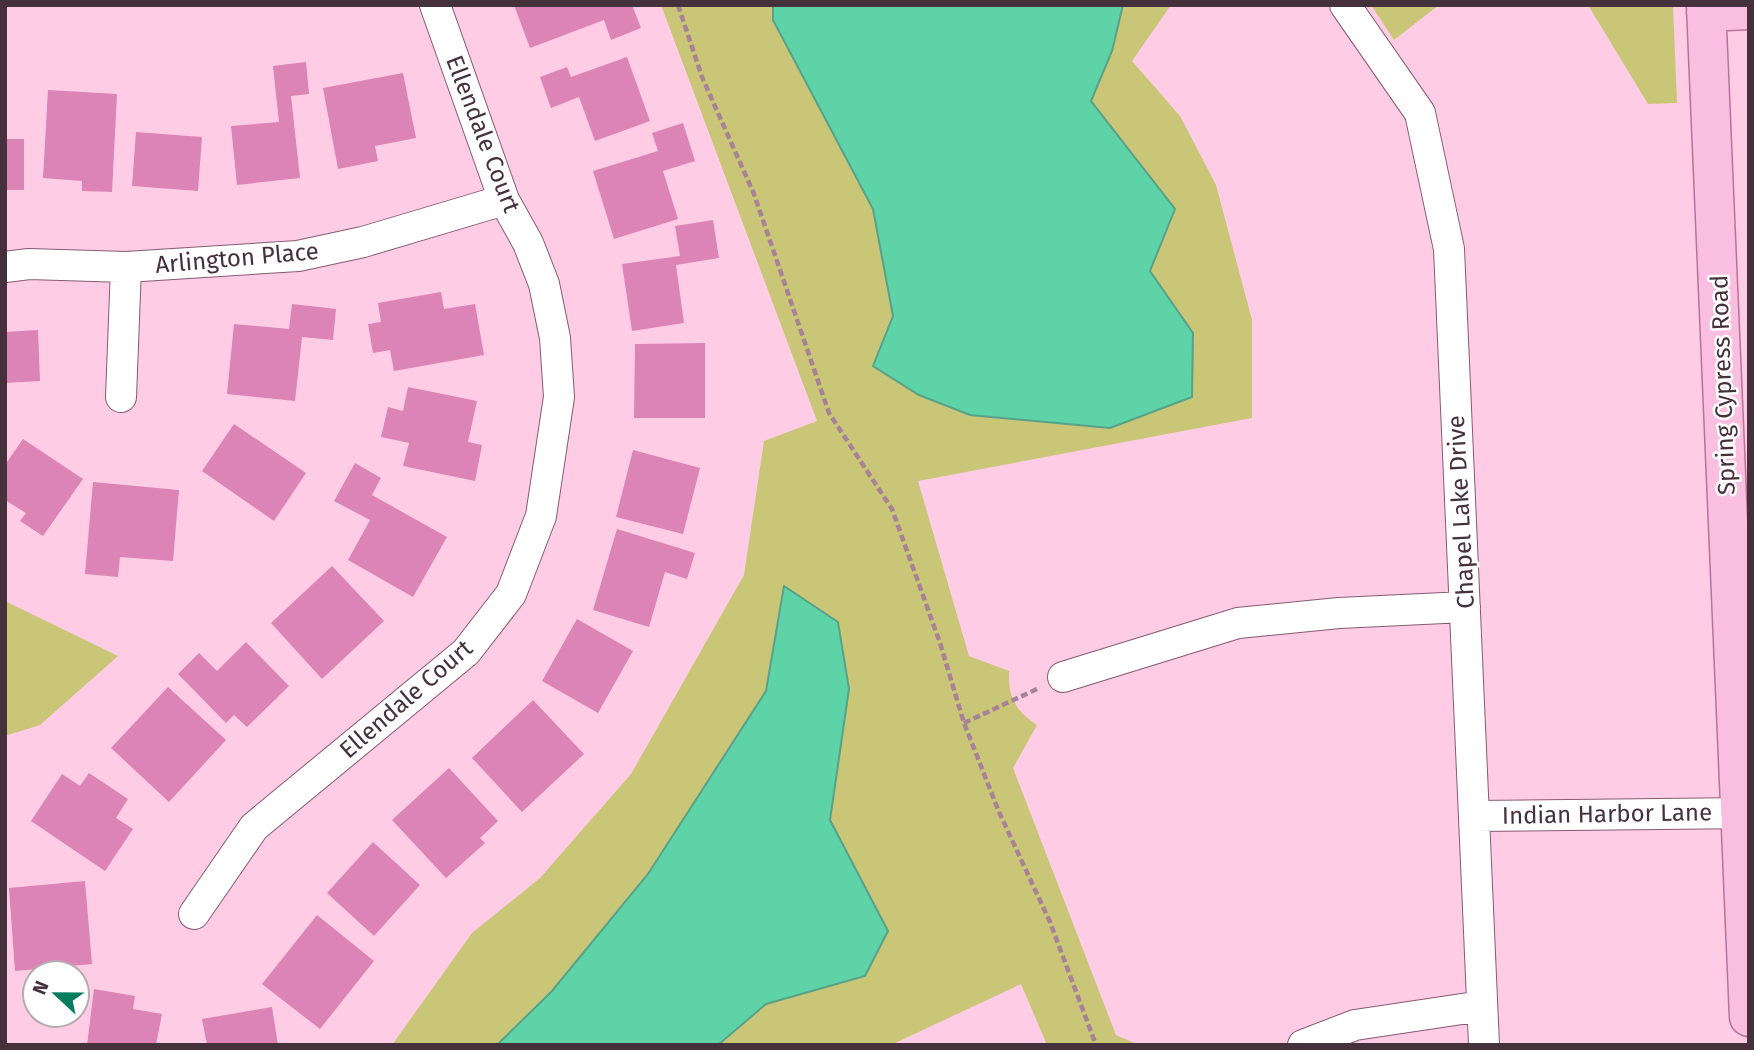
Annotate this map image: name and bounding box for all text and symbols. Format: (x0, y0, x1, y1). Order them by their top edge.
street label: Ellendale Court (440, 51, 526, 217)
street label: Arlington Place (154, 237, 320, 279)
street label: Spring Cypress Road (1705, 275, 1741, 495)
street label: Chapel Lake Drive (1442, 415, 1480, 609)
street label: Ellendale Court (334, 634, 478, 764)
street label: Indian Harbor Lane (1502, 798, 1712, 830)
north arrow (21, 959, 91, 1029)
text: N (28, 978, 54, 998)

